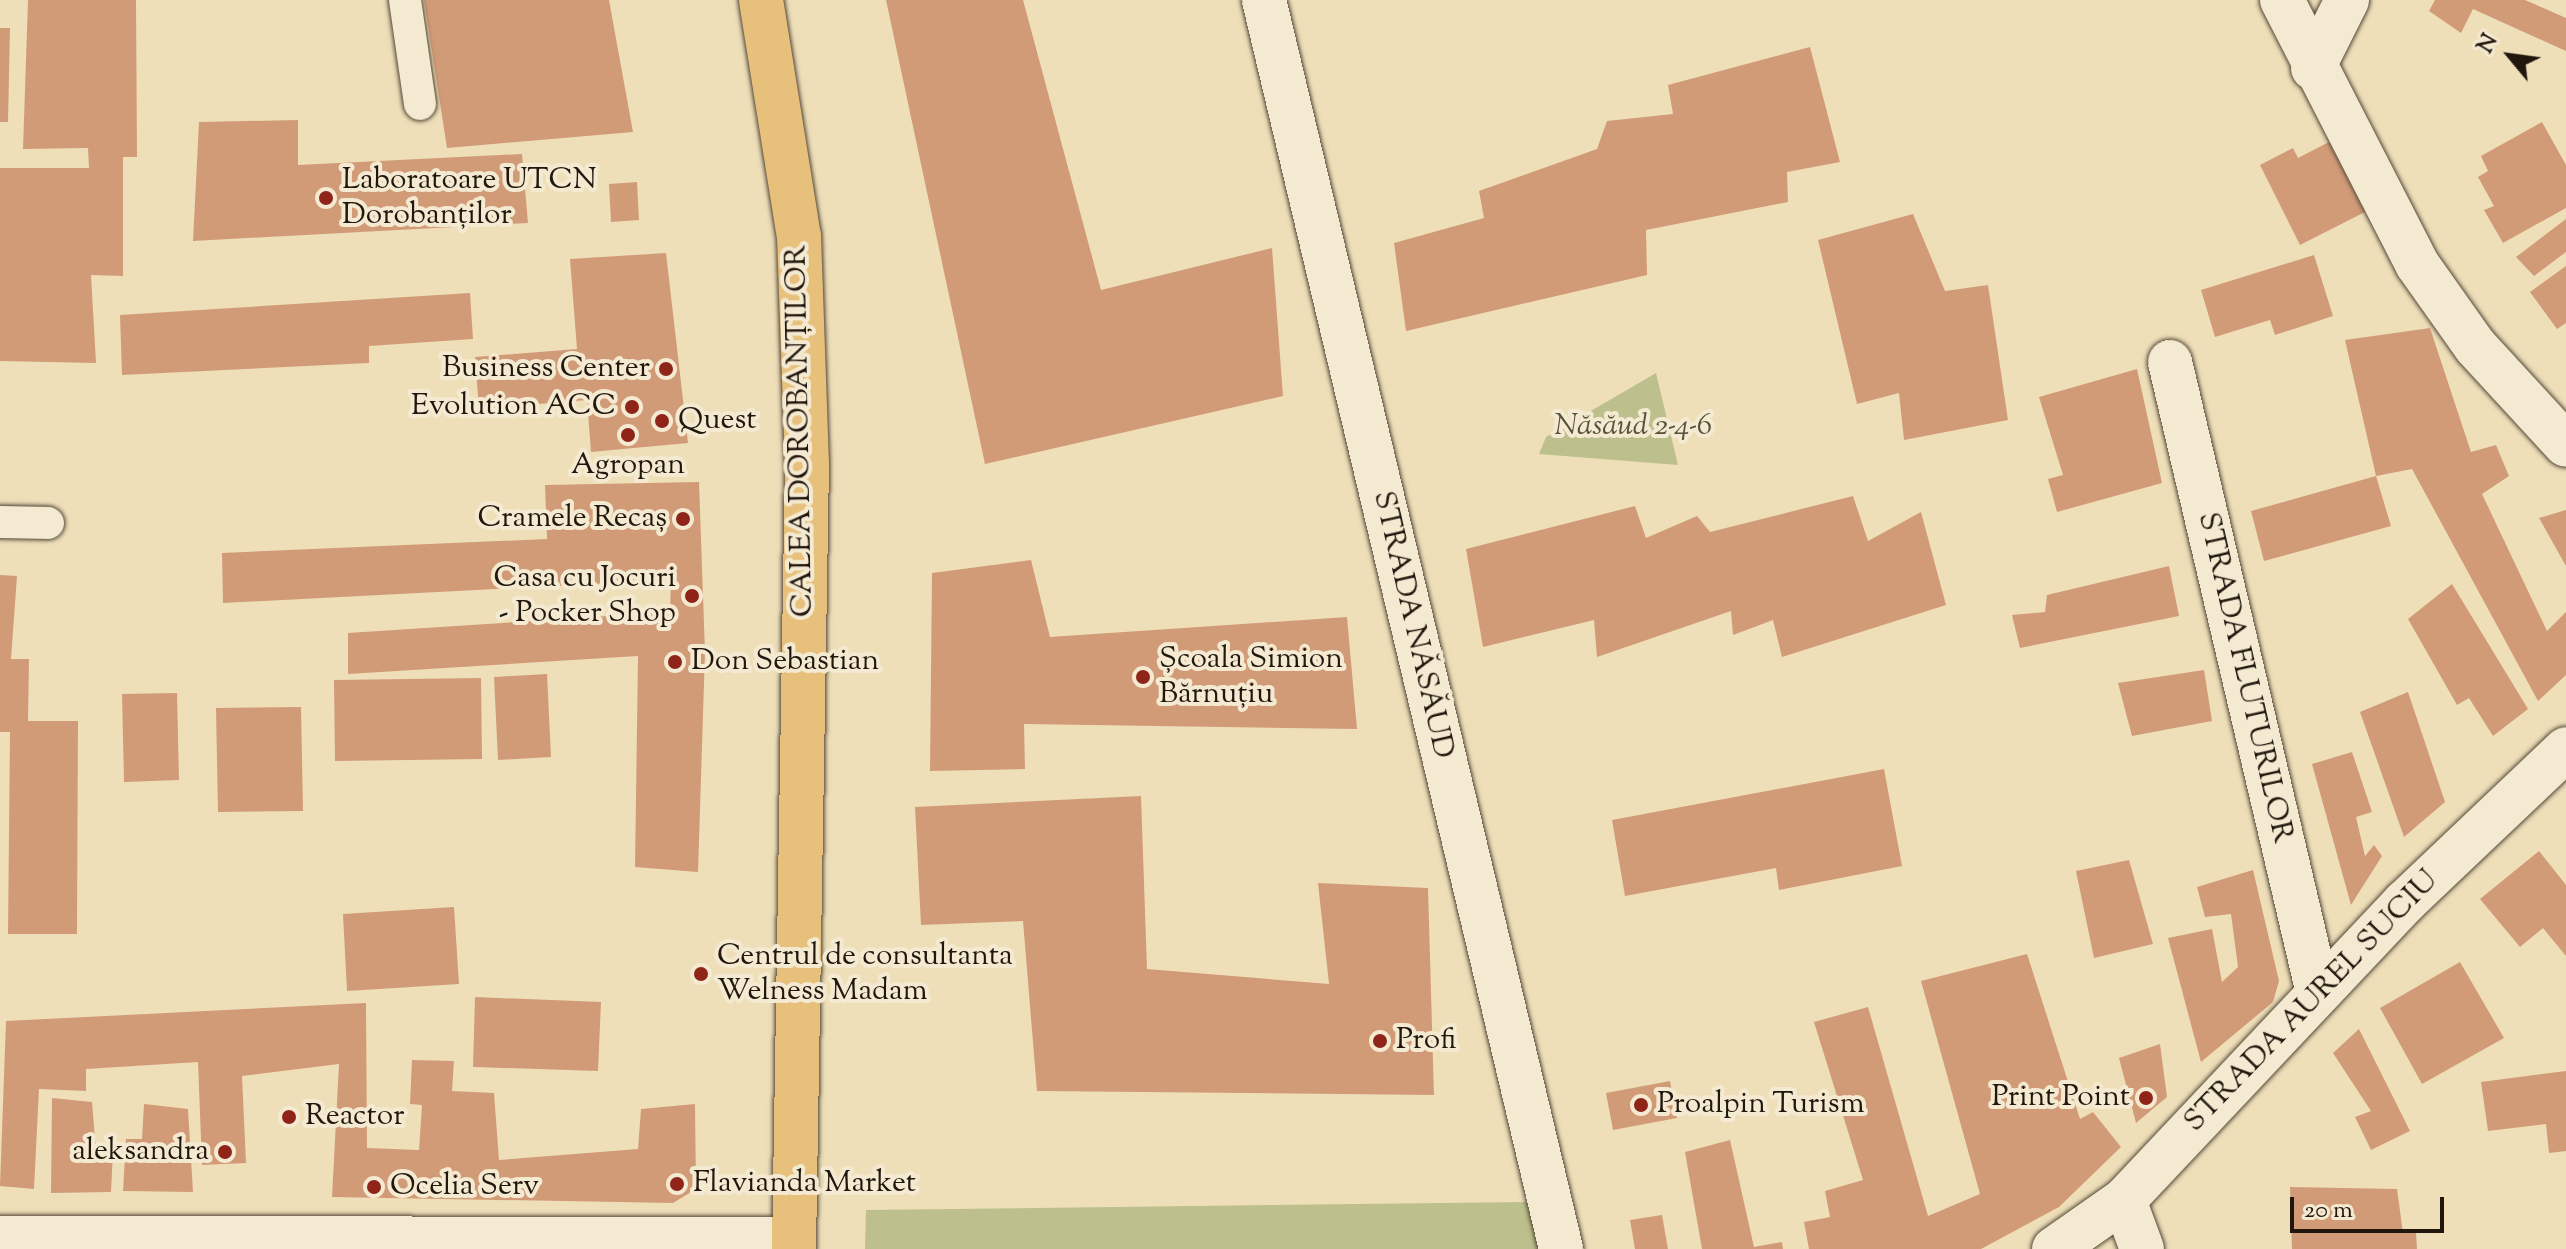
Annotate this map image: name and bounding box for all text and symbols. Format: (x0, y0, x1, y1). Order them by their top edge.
north arrow (2470, 16, 2550, 96)
text: N (2471, 29, 2507, 60)
place label: Laboratoare UTCN Dorobanților (342, 163, 597, 234)
marker: Laboratoare UTCN Dorobanților (317, 189, 335, 207)
street label: CALEA DOROBANȚILOR (780, 245, 822, 617)
place label: Business Center (442, 351, 650, 387)
marker: Business Center (657, 360, 675, 378)
place label: Evolution ACC (411, 389, 616, 425)
marker: Evolution ACC (623, 398, 641, 416)
place label: Quest (678, 403, 756, 439)
park label: Năsăud 2-4-6 (1554, 409, 1712, 445)
marker: Quest (653, 412, 671, 430)
marker: Agropan (619, 426, 637, 444)
place label: Agropan (571, 448, 685, 484)
street label: STRADA NĂSĂUD (1364, 488, 1460, 762)
place label: Cramele Recaș (478, 501, 667, 537)
street label: STRADA FLUTURILOR (2188, 509, 2300, 847)
marker: Cramele Recaș (674, 510, 692, 528)
place label: Casa cu Jocuri - Pocker Shop (493, 561, 676, 632)
marker: Casa cu Jocuri - Pocker Shop (683, 587, 701, 605)
place label: Școala Simion Bărnuțiu (1159, 642, 1343, 712)
place label: Don Sebastian (691, 644, 879, 680)
marker: Don Sebastian (666, 653, 684, 671)
marker: Școala Simion Bărnuțiu (1134, 668, 1152, 686)
street label: STRADA AUREL SUCIU (2178, 864, 2446, 1140)
place label: Centrul de consultanta Welness Madam (717, 939, 1013, 1010)
marker: Centrul de consultanta Welness Madam (692, 965, 710, 983)
place label: Profi (1396, 1023, 1456, 1059)
marker: Profi (1371, 1032, 1389, 1050)
place label: Print Point (1991, 1080, 2130, 1116)
place label: Proalpin Turism (1657, 1087, 1864, 1123)
marker: Print Point (2137, 1089, 2155, 1107)
marker: Proalpin Turism (1632, 1096, 1650, 1114)
place label: Reactor (305, 1099, 404, 1135)
marker: Reactor (280, 1108, 298, 1126)
place label: aleksandra (72, 1134, 209, 1170)
marker: aleksandra (216, 1143, 234, 1161)
place label: Flavianda Market (693, 1166, 916, 1202)
place label: Ocelia Serv (390, 1169, 539, 1205)
marker: Flavianda Market (668, 1175, 686, 1193)
marker: Ocelia Serv (365, 1178, 383, 1196)
scale bar (2294, 1181, 2448, 1231)
text: 20 m (2304, 1194, 2353, 1228)

